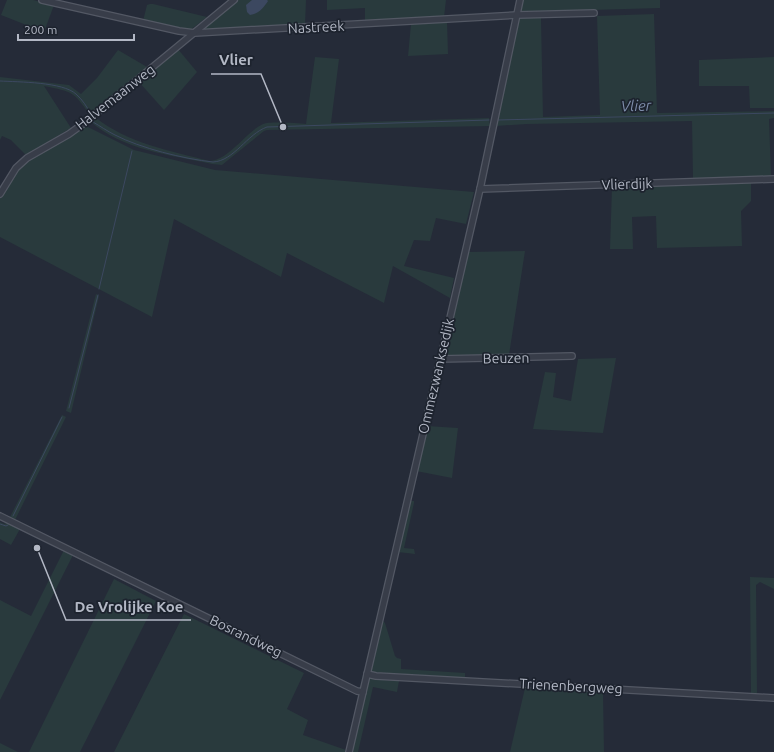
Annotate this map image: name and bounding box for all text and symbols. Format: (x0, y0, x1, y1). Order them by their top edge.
scale bar (18, 16, 134, 42)
street label: Nastreek (287, 18, 345, 36)
text: 200 m (24, 23, 57, 36)
callout: Vlier (211, 47, 261, 74)
text: Vlier (219, 51, 254, 68)
street label: Halvemaanweg (72, 61, 158, 133)
water label: Vlier (620, 96, 653, 115)
street label: Vlierdijk (601, 175, 653, 193)
street label: Ommezwanksedijk (415, 317, 457, 435)
street label: Beuzen (483, 350, 529, 366)
callout: De Vrolijke Koe (66, 593, 191, 620)
text: De Vrolijke Koe (75, 598, 183, 615)
street label: Bosrandweg (207, 612, 285, 660)
street label: Trienenbergweg (519, 675, 623, 697)

